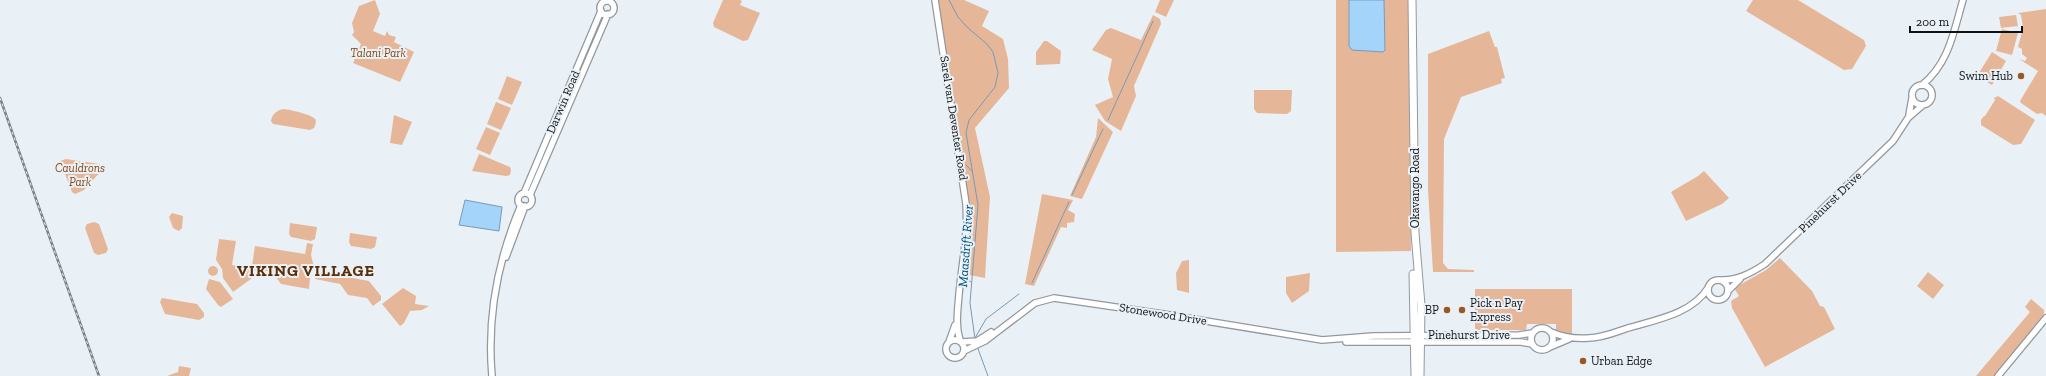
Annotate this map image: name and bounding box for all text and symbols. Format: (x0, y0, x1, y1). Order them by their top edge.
scale bar (1910, 8, 2022, 34)
text: 200 m (1916, 15, 1950, 29)
park label: Talani Park (350, 46, 406, 60)
street label: Sarel van Deventer Road (937, 55, 971, 182)
street label: Darwin Road (543, 68, 583, 136)
place label: Swim Hub (1959, 69, 2013, 83)
marker: Swim Hub (2016, 71, 2026, 81)
street label: Okavango Road (1408, 147, 1422, 228)
park label: Cauldrons Park (55, 161, 105, 189)
street label: Pinehurst Drive (1796, 168, 1865, 235)
water label: Maasdrift River (955, 204, 976, 288)
district label: VIKING VILLAGE (237, 261, 375, 280)
place label: Pick n Pay Express (1470, 296, 1524, 324)
street label: Stonewood Drive (1118, 300, 1208, 328)
place label: BP (1425, 303, 1439, 317)
marker: BP (1442, 305, 1452, 315)
marker: Pick n Pay Express (1457, 305, 1467, 315)
street label: Pinehurst Drive (1428, 328, 1510, 342)
place label: Urban Edge (1591, 354, 1652, 368)
marker: Urban Edge (1578, 356, 1588, 366)

